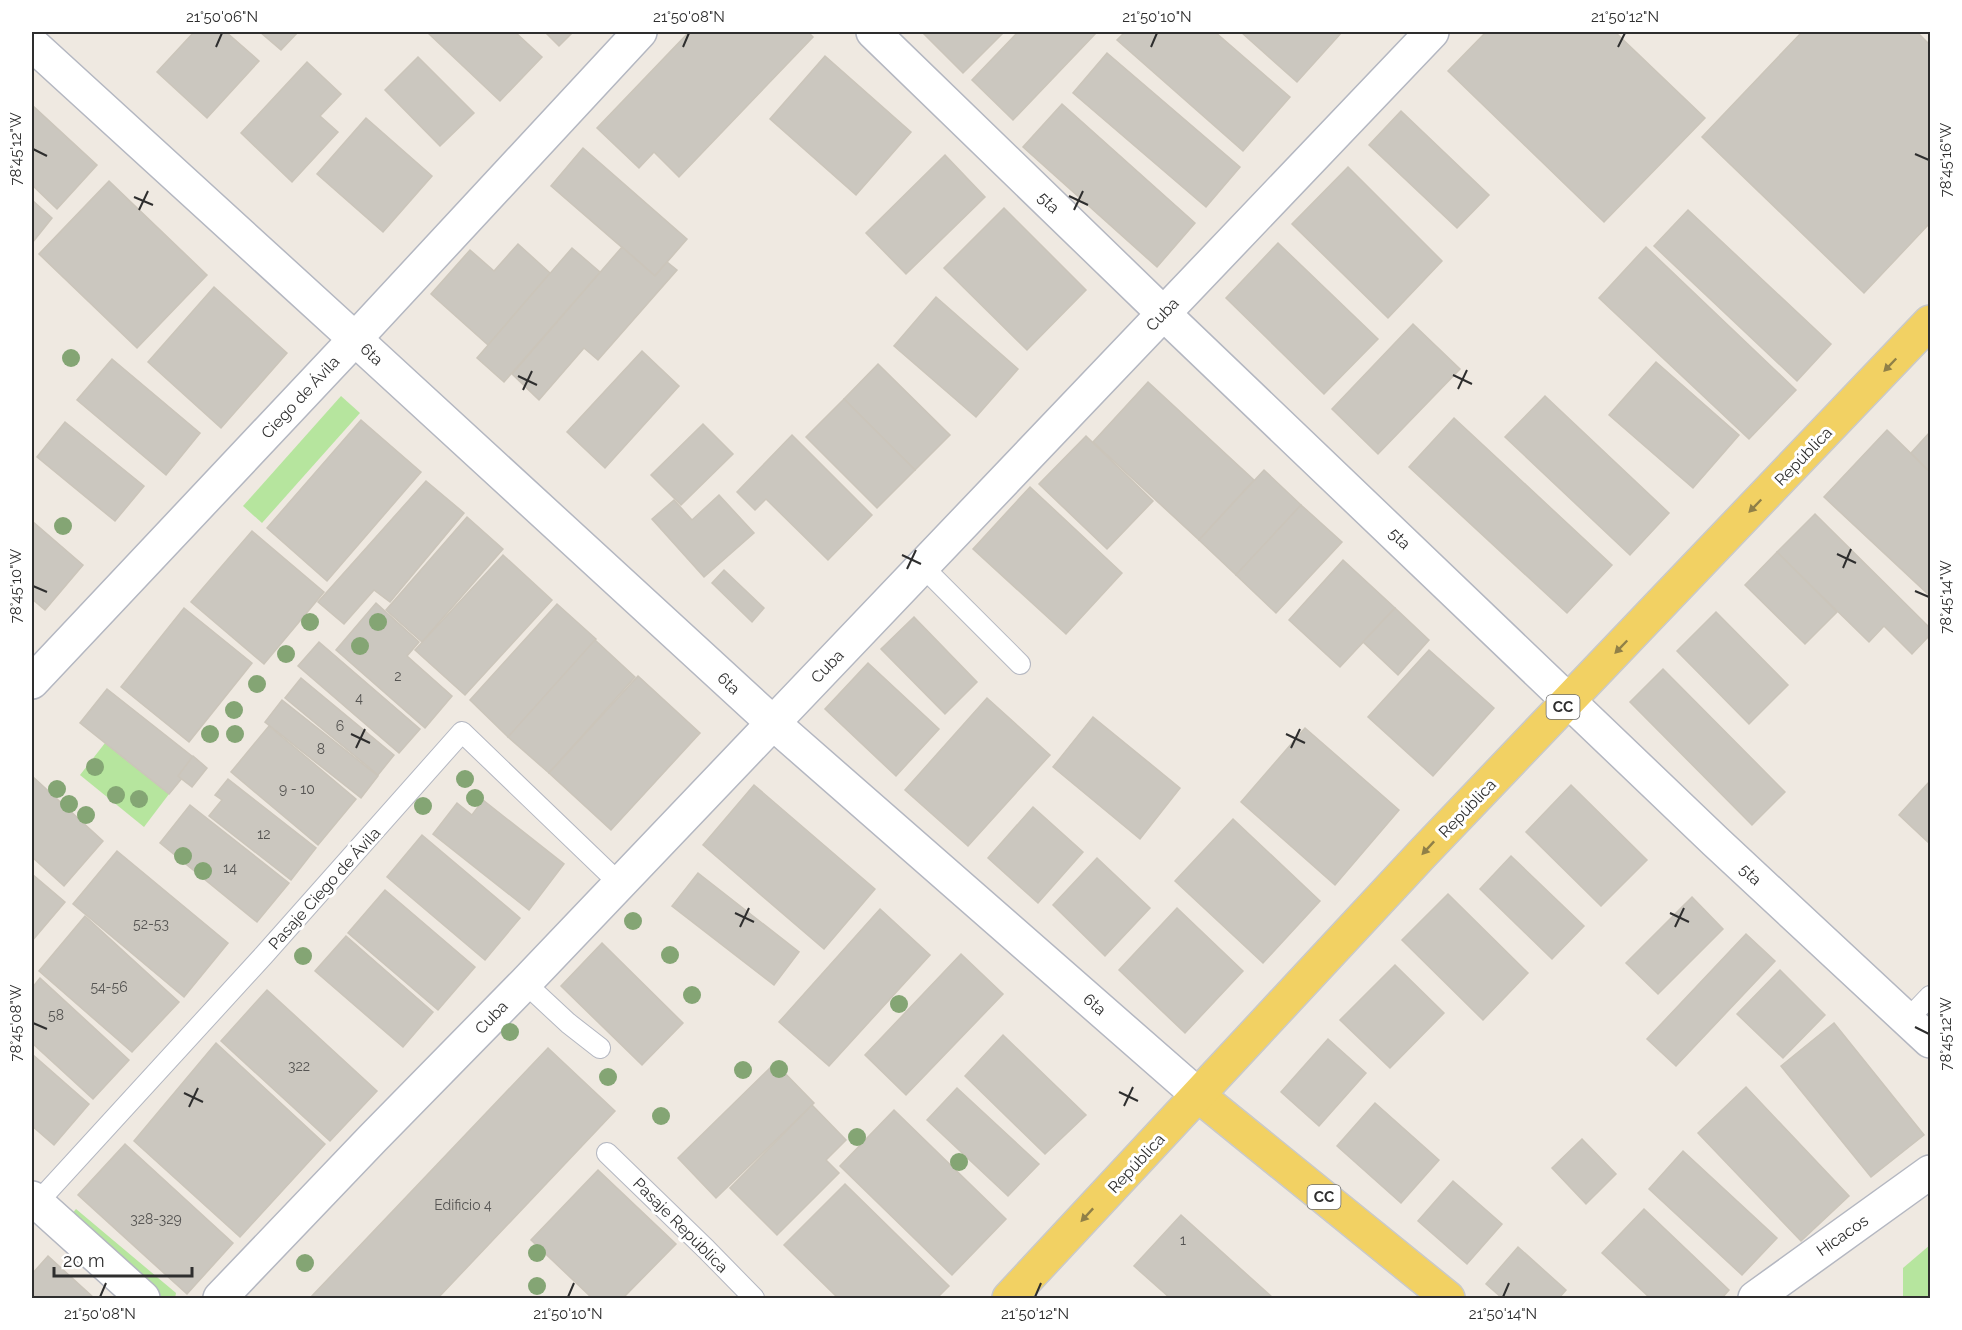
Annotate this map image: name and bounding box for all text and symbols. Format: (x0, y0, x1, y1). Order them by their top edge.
text: 21°50'06"N (186, 8, 258, 26)
text: 21°50'08"N (653, 8, 725, 26)
text: 21°50'10"N (1122, 8, 1192, 26)
text: 21°50'12"N (1591, 8, 1659, 26)
text: 78°45'12"W (7, 112, 25, 186)
text: 78°45'16"W (1937, 122, 1955, 197)
street label: 5ta (1034, 188, 1063, 217)
street label: Cuba (1142, 294, 1183, 335)
street label: 6ta (357, 339, 387, 369)
street label: Ciego de Ávila (257, 352, 343, 442)
one-way arrow (1883, 357, 1897, 372)
street label: República (1771, 423, 1836, 490)
one-way arrow (1749, 498, 1763, 512)
street label: 5ta (1385, 524, 1414, 553)
text: 78°45'10"W (7, 548, 25, 623)
text: 78°45'14"W (1937, 560, 1955, 634)
one-way arrow (1614, 639, 1628, 653)
street label: Cuba (807, 646, 848, 687)
house number: 2 (394, 668, 402, 684)
street label: 6ta (714, 668, 744, 698)
house number: 4 (355, 690, 363, 706)
road number: CC (1546, 695, 1580, 719)
house number: 6 (336, 718, 344, 734)
house number: 8 (317, 741, 325, 757)
street label: República (1435, 775, 1500, 842)
house number: 9 - 10 (279, 781, 315, 797)
street label: Pasaje Ciego de Ávila (264, 823, 384, 953)
house number: 12 (257, 826, 271, 842)
one-way arrow (1421, 841, 1435, 855)
house number: 14 (223, 860, 237, 876)
street label: 5ta (1736, 860, 1765, 889)
house number: 52-53 (133, 916, 169, 932)
house number: 54-56 (90, 979, 128, 995)
text: 78°45'08"W (7, 984, 25, 1062)
street label: 6ta (1079, 989, 1110, 1019)
street label: Cuba (471, 997, 512, 1038)
text: 78°45'12"W (1937, 997, 1955, 1071)
house number: 58 (48, 1007, 64, 1023)
house number: 322 (288, 1058, 310, 1074)
street label: República (1104, 1130, 1169, 1197)
street label: Pasaje República (629, 1174, 732, 1277)
road number: CC (1308, 1185, 1340, 1209)
house number: Edificio 4 (434, 1197, 492, 1213)
one-way arrow (1081, 1207, 1094, 1222)
house number: 328-329 (130, 1211, 182, 1227)
street label: Hicacos (1813, 1211, 1872, 1260)
house number: 1 (1180, 1232, 1186, 1248)
scale bar (54, 1240, 192, 1278)
text: 20 m (63, 1250, 105, 1271)
text: 21°50'08"N (64, 1305, 136, 1323)
text: 21°50'10"N (533, 1305, 603, 1323)
text: 21°50'12"N (1001, 1305, 1069, 1323)
text: 21°50'14"N (1469, 1305, 1537, 1323)

